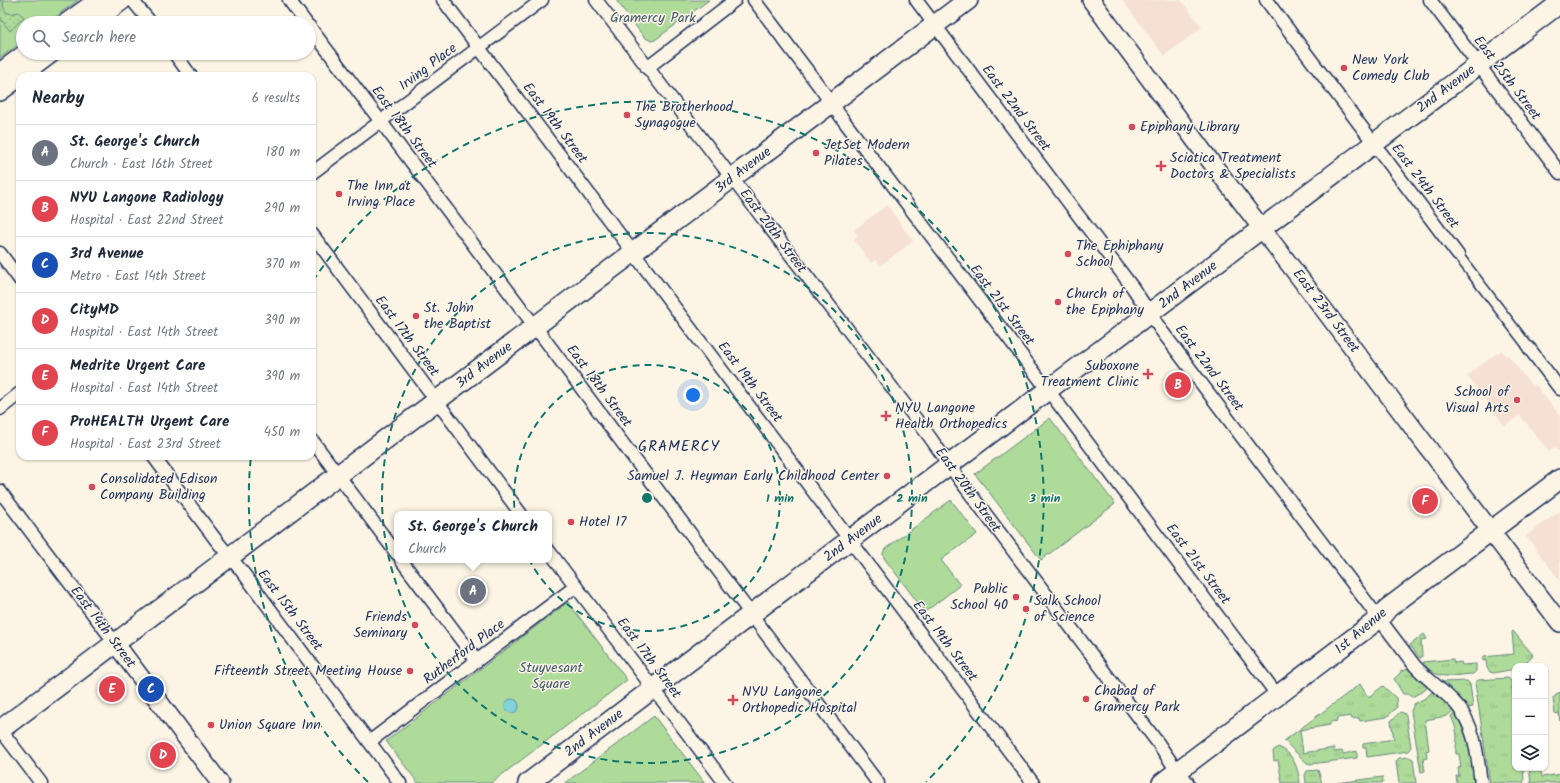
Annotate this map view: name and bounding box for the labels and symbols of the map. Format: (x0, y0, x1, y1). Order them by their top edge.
park label: Gramercy Park (610, 7, 696, 29)
street label: East 25th Street (1468, 31, 1547, 126)
street label: Irving Place (394, 37, 462, 96)
place label: New York Comedy Club (1352, 49, 1430, 87)
street label: 2nd Avenue (1412, 59, 1481, 119)
street label: East 22nd Street (976, 60, 1056, 156)
marker: New York Comedy Club (1339, 63, 1349, 73)
street label: East 19th Street (517, 78, 593, 169)
street label: East 18th Street (366, 81, 443, 173)
place label: The Brotherhood Synagogue (635, 96, 734, 134)
marker: The Brotherhood Synagogue (622, 110, 632, 120)
place label: Epiphany Library (1140, 116, 1240, 138)
marker: Epiphany Library (1127, 122, 1137, 132)
place label: JetSet Modern Pilates (824, 134, 910, 172)
street label: East 24th Street (1386, 139, 1465, 234)
street label: 3rd Avenue (710, 141, 777, 199)
place label: Sciatica Treatment Doctors & Specialists (1170, 147, 1296, 185)
marker: JetSet Modern Pilates (811, 148, 821, 158)
marker: Sciatica Treatment Doctors & Specialists (1155, 160, 1167, 172)
place label: The Inn at Irving Place (347, 175, 416, 213)
street label: East 20th Street (734, 184, 813, 278)
marker: The Inn at Irving Place (334, 189, 344, 199)
place label: The Ephiphany School (1076, 235, 1164, 273)
marker: The Ephiphany School (1063, 249, 1073, 259)
street label: 2nd Avenue (1154, 255, 1223, 315)
street label: East 21st Street (964, 260, 1040, 351)
street label: East 23rd Street (1287, 264, 1365, 358)
place label: Church of the Epiphany (1066, 283, 1144, 321)
street label: East 17th Street (369, 291, 445, 382)
place label: St. John the Baptist (424, 297, 492, 335)
marker: Church of the Epiphany (1053, 297, 1063, 307)
marker: St. John the Baptist (411, 311, 421, 321)
street label: East 22nd Street (1169, 320, 1249, 416)
street label: 3rd Avenue (451, 336, 518, 394)
street label: East 19th Street (712, 337, 788, 428)
street label: East 18th Street (561, 340, 638, 432)
place label: Suboxone Treatment Clinic (1040, 355, 1140, 393)
marker: Suboxone Treatment Clinic (1142, 368, 1154, 380)
pin: B (1165, 370, 1191, 400)
place label: School of Visual Arts (1445, 381, 1511, 419)
your location (683, 385, 703, 405)
marker: School of Visual Arts (1512, 395, 1522, 405)
place label: NYU Langone Health Orthopedics (895, 397, 1007, 435)
marker: NYU Langone Health Orthopedics (880, 410, 892, 422)
district label: GRAMERCY (638, 435, 720, 459)
street label: East 20th Street (929, 443, 1007, 538)
place label: Samuel J. Heyman Early Childhood Center (627, 465, 880, 487)
place label: Consolidated Edison Company Building (100, 468, 217, 506)
marker: Samuel J. Heyman Early Childhood Center (882, 471, 892, 481)
marker: Consolidated Edison Company Building (87, 482, 97, 492)
pin: F (1412, 486, 1438, 516)
text: 1 min (766, 489, 794, 508)
text: 2 min (896, 489, 928, 508)
text: 3 min (1029, 489, 1061, 508)
centre of rings (640, 491, 654, 505)
street label: 2nd Avenue (819, 508, 888, 568)
place label: Hotel 17 (579, 511, 627, 533)
marker: Hotel 17 (566, 517, 576, 527)
street label: East 21st Street (1160, 519, 1236, 610)
street label: East 15th Street (252, 564, 329, 656)
pin: A (460, 576, 486, 606)
place label: Public School 40 (950, 578, 1008, 616)
street label: East 14th Street (65, 581, 142, 673)
place label: Salk School of Science (1034, 590, 1101, 628)
marker: Public School 40 (1011, 592, 1021, 602)
street label: East 19th Street (907, 596, 983, 687)
street label: 1st Avenue (1330, 602, 1393, 660)
marker: Salk School of Science (1021, 604, 1031, 614)
place label: Friends Seminary (354, 606, 407, 644)
street label: Rutherford Place (418, 613, 510, 690)
street label: East 17th Street (611, 613, 687, 704)
marker: Friends Seminary (410, 620, 420, 630)
park label: Stuyvesant Square (519, 657, 583, 695)
place label: Fifteenth Street Meeting House (214, 660, 403, 682)
marker: Fifteenth Street Meeting House (405, 666, 415, 676)
pin: E (99, 674, 125, 704)
pin: C (138, 674, 164, 704)
place label: Chabad of Gramercy Park (1094, 680, 1180, 718)
place label: NYU Langone Orthopedic Hospital (742, 681, 857, 719)
marker: NYU Langone Orthopedic Hospital (727, 694, 739, 706)
marker: Chabad of Gramercy Park (1081, 694, 1091, 704)
street label: 2nd Avenue (560, 703, 629, 763)
place label: Union Square Inn (219, 714, 321, 736)
marker: Union Square Inn (206, 720, 216, 730)
pin: D (150, 740, 176, 770)

